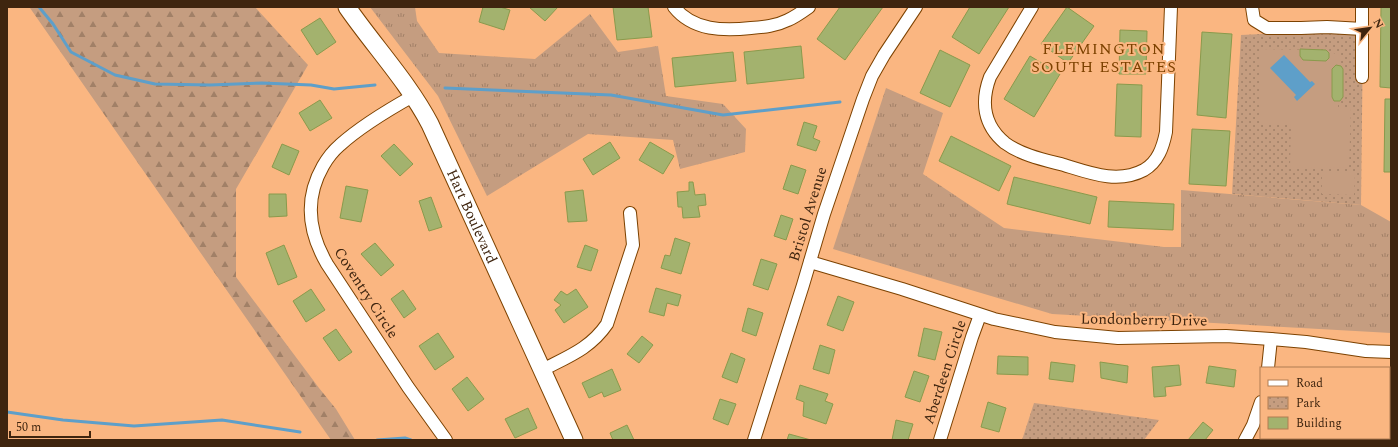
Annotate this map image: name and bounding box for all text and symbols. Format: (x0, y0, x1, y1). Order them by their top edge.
north arrow (1350, 8, 1390, 48)
text: N (1369, 15, 1388, 31)
district label: FLEMINGTON SOUTH ESTATES (1031, 37, 1177, 79)
street label: Bristol Avenue (783, 164, 833, 264)
street label: Hart Boulevard (440, 165, 504, 267)
street label: Coventry Circle (328, 243, 404, 343)
street label: Londonberry Drive (1080, 307, 1208, 333)
street label: Aberdeen Circle (917, 317, 973, 427)
legend (1260, 367, 1390, 439)
text: Road (1296, 374, 1323, 393)
text: Park (1296, 394, 1321, 413)
scale bar (10, 413, 90, 439)
text: Building (1296, 414, 1342, 433)
text: 50 m (16, 418, 41, 437)

